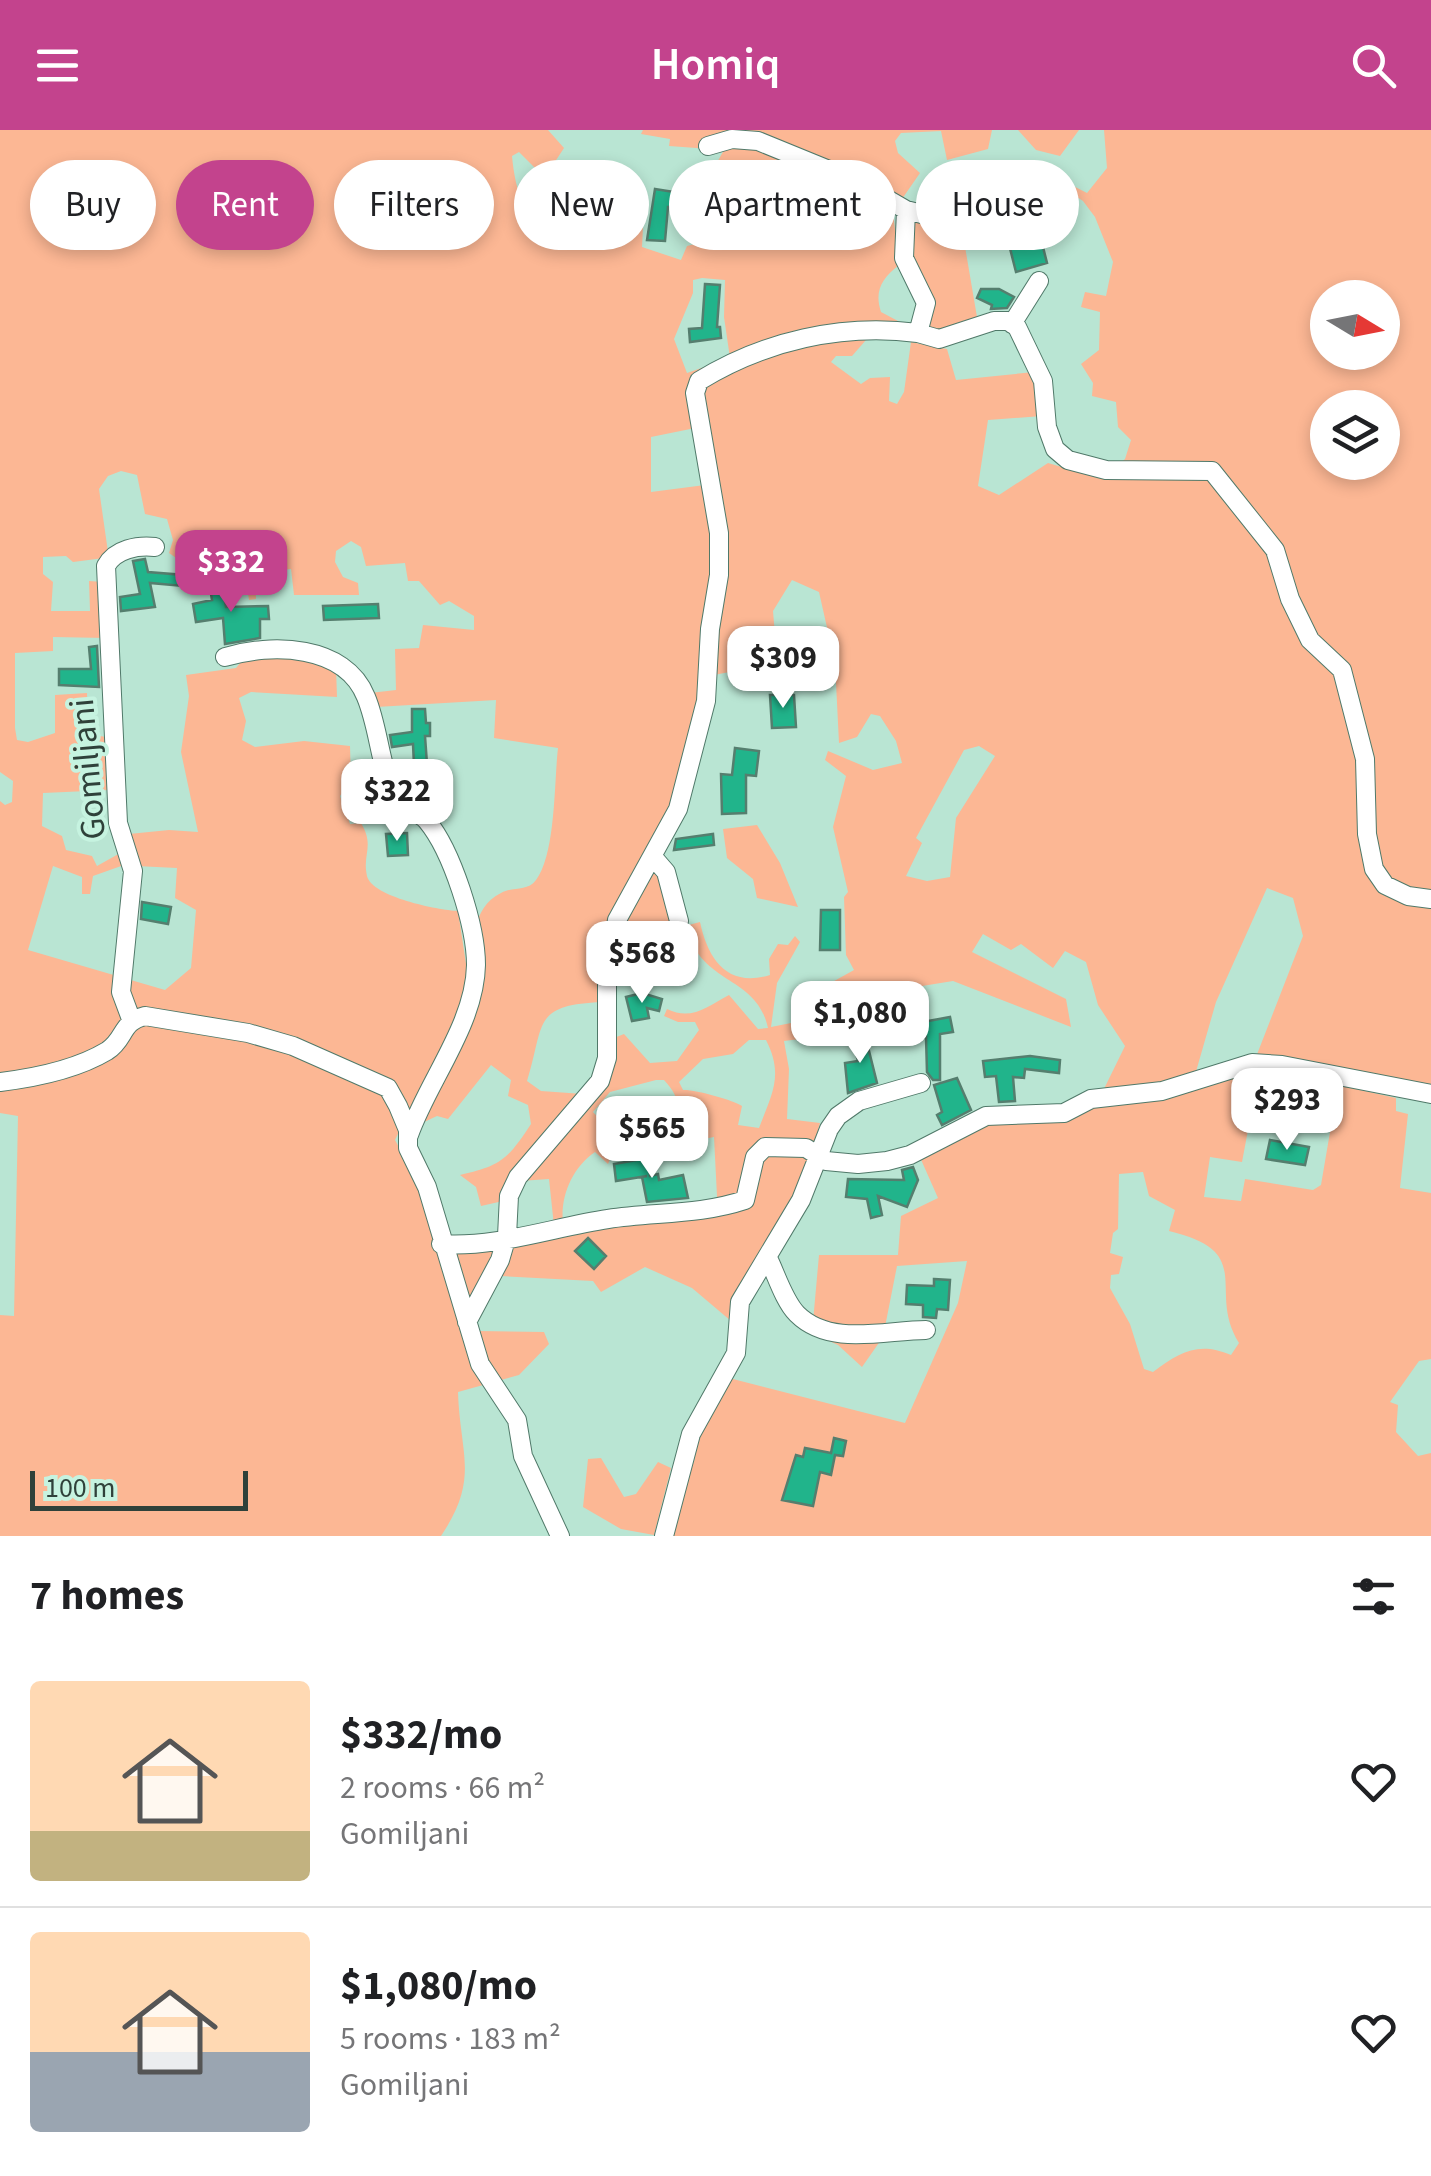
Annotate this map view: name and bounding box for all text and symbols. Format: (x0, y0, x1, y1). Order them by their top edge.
text: Homiq (651, 33, 780, 97)
icon: menu (30, 38, 85, 93)
icon: search (1346, 38, 1401, 93)
chip: Buy (30, 160, 156, 250)
chip: Rent (176, 160, 314, 250)
chip: Filters (334, 160, 494, 250)
chip: New (514, 160, 649, 250)
chip: Apartment (669, 160, 896, 250)
chip: House (916, 160, 1079, 250)
north arrow (1310, 280, 1400, 370)
map controls (1310, 280, 1400, 480)
button: layers (1310, 390, 1400, 480)
pin: $332 (172, 530, 290, 615)
text: $332 (197, 539, 265, 585)
pin: $309 (724, 626, 842, 711)
text: $309 (749, 635, 817, 681)
street label: Gomiljani (57, 696, 119, 842)
pin: $322 (338, 759, 456, 844)
text: $322 (363, 768, 431, 814)
pin: $568 (583, 921, 701, 1006)
text: $568 (608, 930, 676, 976)
pin: $1,080 (779, 981, 941, 1066)
text: $1,080 (813, 990, 907, 1036)
pin: $293 (1228, 1068, 1346, 1153)
text: $293 (1253, 1077, 1321, 1123)
pin: $565 (593, 1096, 711, 1181)
text: $565 (618, 1105, 686, 1151)
scale bar (30, 1466, 248, 1510)
text: 100 m (45, 1468, 116, 1508)
text: 7 homes (30, 1566, 184, 1626)
icon: filters (1346, 1569, 1401, 1624)
text: $332/mo (340, 1705, 502, 1765)
icon: home (110, 1721, 230, 1841)
icon: heart (1346, 1754, 1401, 1809)
text: 2 rooms · 66 m² (340, 1765, 545, 1811)
text: Gomiljani (340, 1811, 469, 1857)
text: $1,080/mo (340, 1956, 537, 2016)
icon: home (110, 1972, 230, 2092)
icon: heart (1346, 2005, 1401, 2060)
text: 5 rooms · 183 m² (340, 2016, 561, 2062)
text: Gomiljani (340, 2062, 469, 2108)

